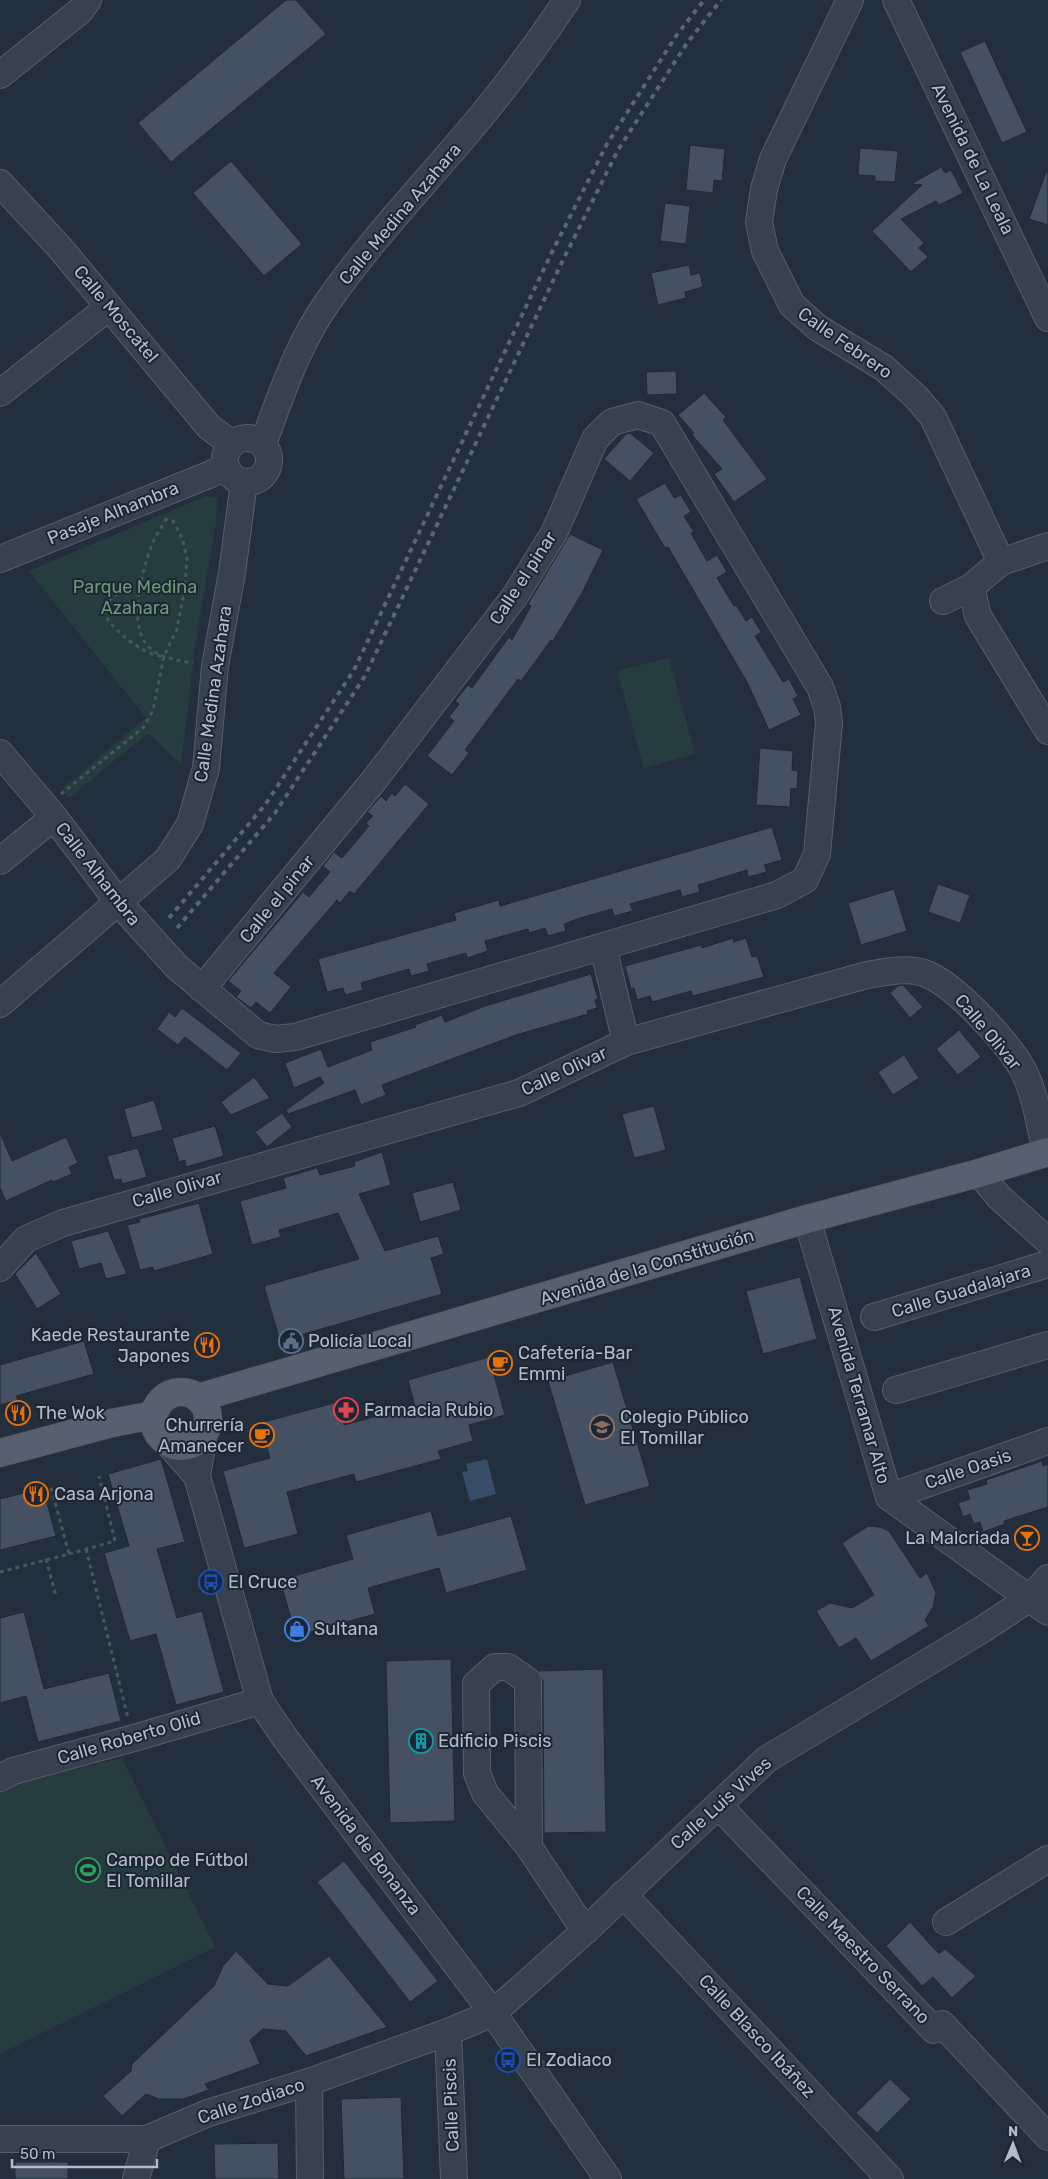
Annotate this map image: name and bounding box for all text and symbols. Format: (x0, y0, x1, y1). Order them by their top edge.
street label: Avenida de La Leala (927, 80, 1019, 238)
street label: Calle Medina Azahara (334, 139, 466, 289)
street label: Calle Moscatel (69, 261, 163, 367)
street label: Calle Febrero (794, 302, 896, 384)
street label: Pasaje Alhambra (44, 477, 182, 549)
street label: Calle el pinar (485, 527, 561, 629)
park label: Parque Medina Azahara (73, 576, 197, 619)
street label: Calle Medina Azahara (190, 604, 236, 784)
street label: Calle Alhambra (51, 818, 145, 930)
street label: Calle el pinar (235, 850, 319, 947)
street label: Calle Olivar (950, 990, 1026, 1075)
street label: Calle Olivar (517, 1041, 611, 1101)
street label: Calle Olivar (130, 1166, 225, 1212)
street label: Avenida de la Constitución (537, 1224, 757, 1310)
street label: Calle Guadalajara (889, 1259, 1033, 1323)
street label: Avenida Terramar Alto (823, 1304, 895, 1486)
place label: Kaede Restaurante Japones (31, 1324, 190, 1367)
public building icon: Policía Local (278, 1328, 304, 1354)
place label: Policía Local (308, 1330, 412, 1352)
restaurant icon: Kaede Restaurante Japones (194, 1332, 220, 1358)
place label: Cafetería-Bar Emmi (518, 1342, 632, 1385)
cafe icon: Cafetería-Bar Emmi (487, 1350, 513, 1376)
pharmacy icon: Farmacia Rubio (333, 1397, 359, 1423)
place label: Farmacia Rubio (364, 1399, 493, 1421)
restaurant icon: The Wok (5, 1400, 31, 1426)
place label: The Wok (36, 1402, 106, 1424)
place label: Colegio Público El Tomillar (620, 1406, 749, 1449)
place label: Churrería Amanecer (158, 1414, 244, 1457)
school or university icon: Colegio Público El Tomillar (589, 1414, 615, 1440)
cafe icon: Churrería Amanecer (249, 1422, 275, 1448)
street label: Calle Oasis (922, 1444, 1014, 1494)
restaurant icon: Casa Arjona (23, 1481, 49, 1507)
place label: Casa Arjona (54, 1483, 154, 1505)
bar icon: La Malcriada (1014, 1525, 1040, 1551)
place label: La Malcriada (905, 1527, 1010, 1549)
bus stop icon: El Cruce (198, 1569, 224, 1595)
place label: El Cruce (228, 1571, 297, 1593)
shop icon: Sultana (284, 1616, 310, 1642)
place label: Sultana (314, 1618, 378, 1640)
street label: Calle Roberto Olid (55, 1707, 203, 1769)
building icon: Edificio Piscis (408, 1728, 434, 1754)
place label: Edificio Piscis (438, 1730, 551, 1752)
street label: Calle Luis Vives (666, 1752, 776, 1854)
street label: Avenida de Bonanza (306, 1771, 426, 1919)
place label: Campo de Fútbol El Tomillar (106, 1849, 248, 1892)
sports icon: Campo de Fútbol El Tomillar (75, 1857, 101, 1883)
street label: Calle Maestro Serrano (791, 1882, 935, 2028)
street label: Calle Blasco Ibáñez (694, 1970, 820, 2102)
bus stop icon: El Zodiaco (495, 2047, 521, 2073)
place label: El Zodiaco (526, 2049, 612, 2071)
street label: Calle Piscis (438, 2058, 464, 2152)
street label: Calle Zodiaco (195, 2073, 307, 2129)
north arrow (988, 2119, 1038, 2169)
text: N (1008, 2123, 1018, 2140)
scale bar (12, 2136, 158, 2168)
text: 50 m (20, 2145, 55, 2163)

